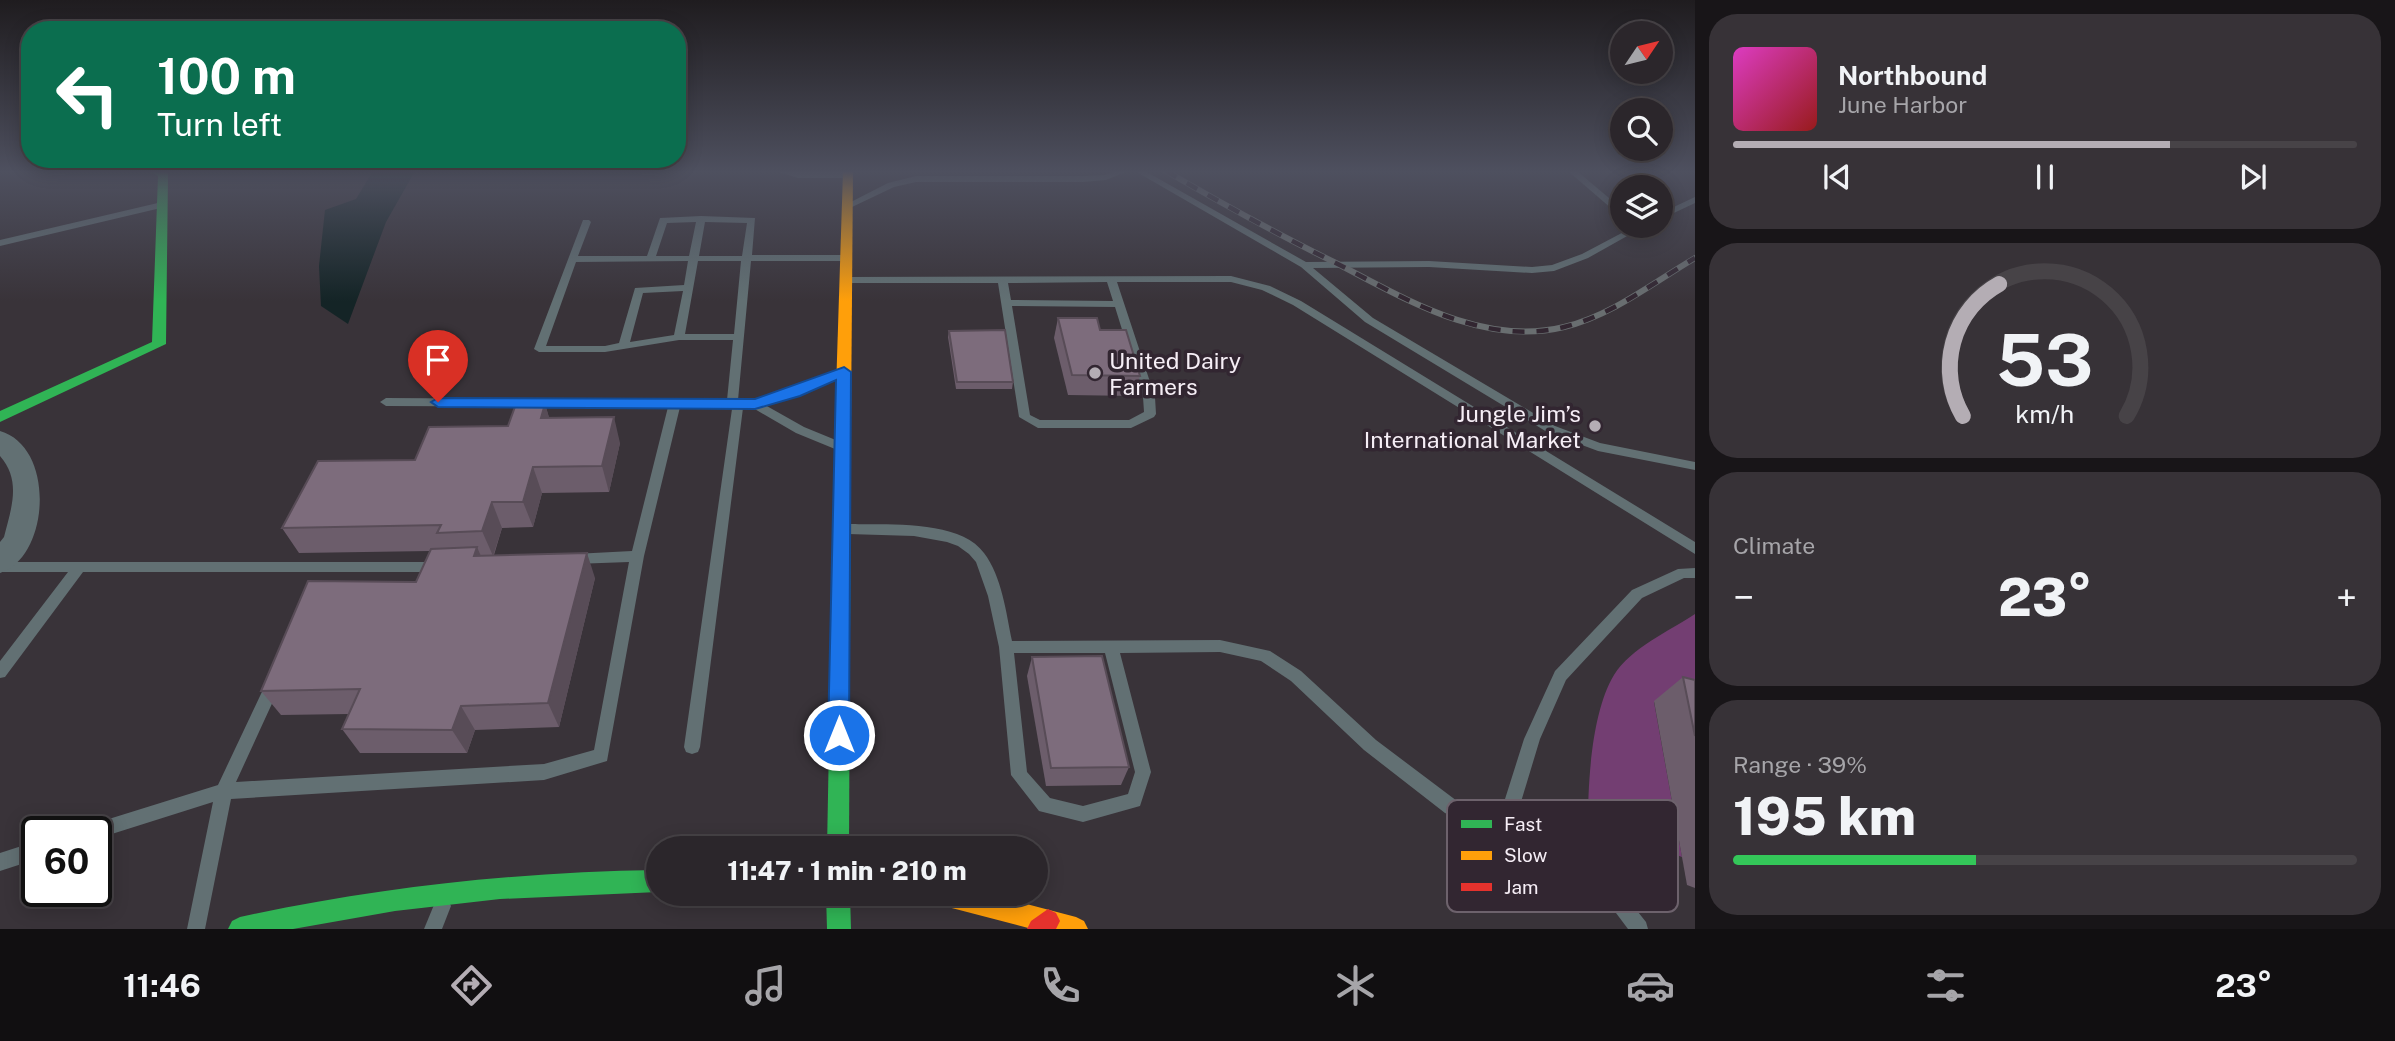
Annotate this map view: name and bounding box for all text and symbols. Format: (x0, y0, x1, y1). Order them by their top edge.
north arrow (1610, 21, 1673, 84)
map controls (1610, 21, 1673, 238)
text: 100 m (157, 47, 296, 105)
icon: left (42, 49, 133, 140)
text: Northbound (1838, 60, 1987, 91)
text: June Harbor (1838, 91, 1967, 118)
button: search (1610, 98, 1673, 161)
text: Turn left (157, 106, 282, 143)
icon: previous (1818, 158, 1856, 196)
icon: pause (2026, 158, 2064, 196)
icon: next (2234, 158, 2272, 196)
button: layers (1610, 175, 1673, 238)
text: 53 (1996, 318, 2094, 403)
pin (408, 330, 468, 402)
icon: arrive (419, 341, 457, 379)
place label: United Dairy Farmers (1109, 347, 1241, 400)
marker: United Dairy Farmers (1087, 365, 1103, 381)
text: km/h (2016, 399, 2074, 429)
place label: Jungle Jim’s International Market (1364, 400, 1581, 453)
marker: Jungle Jim’s International Market (1587, 418, 1603, 434)
text: Climate (1733, 532, 1815, 559)
text: 23° (1998, 567, 2092, 628)
text: − (1733, 575, 1754, 620)
text: + (2336, 575, 2357, 620)
position arrow (802, 698, 876, 772)
text: Range · 39% (1733, 751, 1867, 778)
text: 195 km (1733, 786, 1916, 847)
legend (1447, 800, 1678, 912)
text: Fast (1504, 813, 1542, 835)
speed limit sign: 60 (21, 816, 112, 907)
text: Slow (1504, 844, 1548, 866)
text: 11:47 · 1 min · 210 m (727, 855, 967, 886)
text: Jam (1504, 876, 1538, 898)
icon: directions (447, 961, 496, 1010)
icon: music (741, 961, 790, 1010)
icon: phone (1036, 961, 1085, 1010)
icon: climate (1331, 961, 1380, 1010)
icon: car (1626, 961, 1675, 1010)
icon: filters (1921, 961, 1970, 1010)
text: 11:46 (123, 967, 201, 1004)
text: 23° (2215, 967, 2272, 1004)

